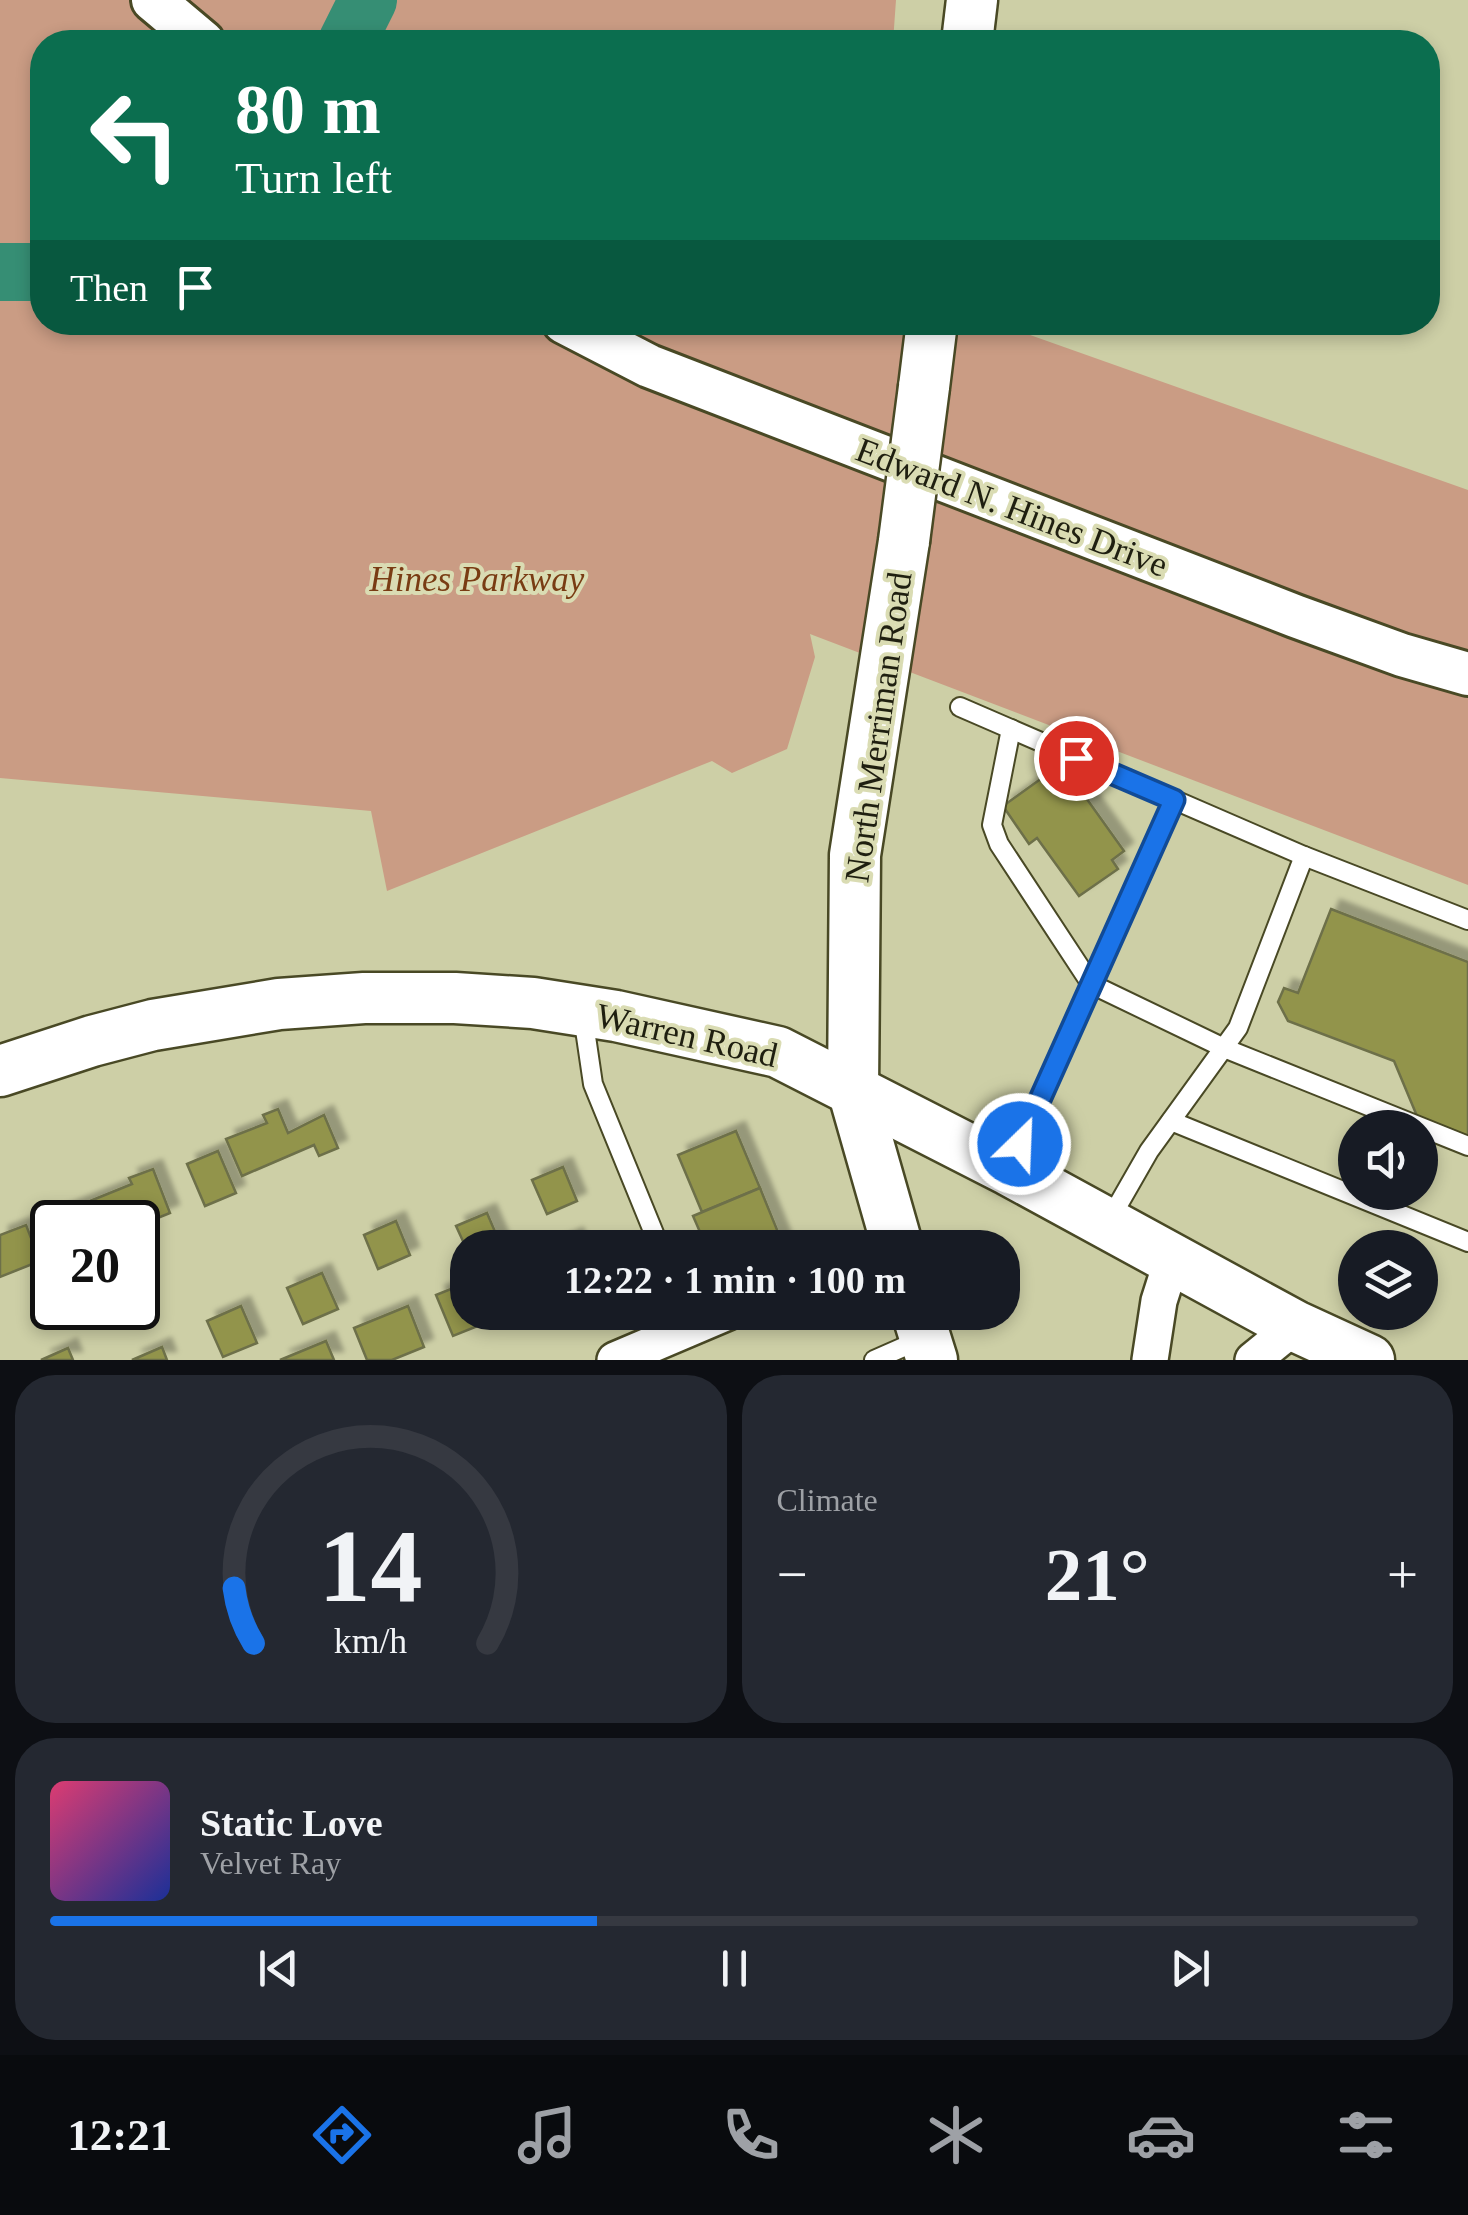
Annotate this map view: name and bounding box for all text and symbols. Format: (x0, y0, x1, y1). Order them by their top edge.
icon: left (70, 70, 200, 200)
text: 80 m (235, 71, 381, 148)
text: Turn left (235, 153, 392, 203)
icon: arrive (168, 260, 223, 315)
text: Then (70, 267, 148, 309)
street label: Edward N. Hines Drive (851, 430, 1173, 585)
park label: Hines Parkway (369, 560, 585, 599)
street label: North Merriman Road (837, 569, 920, 885)
pin (1034, 716, 1119, 801)
icon: arrive (1049, 731, 1104, 786)
street label: Warren Road (592, 996, 782, 1075)
position arrow (968, 1092, 1072, 1196)
map controls (1338, 1110, 1438, 1330)
button: sound (1338, 1110, 1438, 1210)
speed limit sign: 20 (30, 1200, 160, 1330)
button: layers (1338, 1230, 1438, 1330)
text: 12:22 · 1 min · 100 m (564, 1259, 906, 1301)
text: Climate (777, 1482, 878, 1518)
text: 14 (319, 1508, 423, 1623)
text: 21° (1045, 1533, 1150, 1616)
text: − (777, 1544, 808, 1605)
text: + (1387, 1544, 1418, 1605)
text: km/h (334, 1621, 408, 1661)
text: Static Love (200, 1802, 383, 1844)
text: Velvet Ray (200, 1845, 341, 1881)
icon: previous (251, 1941, 306, 1996)
icon: pause (707, 1941, 762, 1996)
icon: next (1163, 1941, 1218, 1996)
icon: directions (307, 2100, 377, 2170)
icon: music (512, 2100, 582, 2170)
icon: phone (716, 2100, 786, 2170)
icon: climate (921, 2100, 991, 2170)
icon: car (1126, 2100, 1196, 2170)
icon: filters (1331, 2100, 1401, 2170)
text: 12:21 (67, 2110, 172, 2160)

